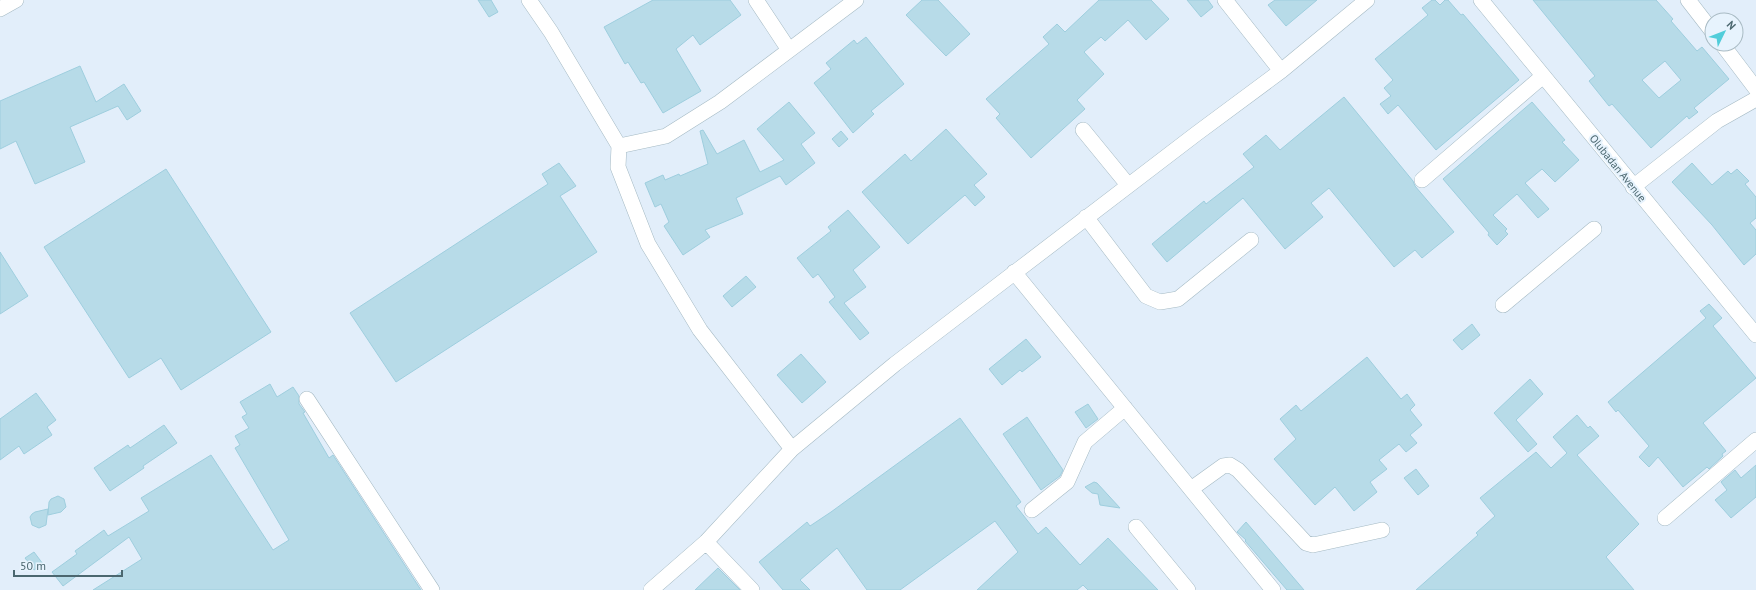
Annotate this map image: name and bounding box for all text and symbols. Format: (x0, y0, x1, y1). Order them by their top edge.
north arrow (1704, 12, 1744, 52)
text: N (1724, 18, 1739, 33)
street label: Olubadan Avenue (1587, 132, 1650, 205)
scale bar (14, 552, 122, 578)
text: 50 m (20, 558, 46, 573)

